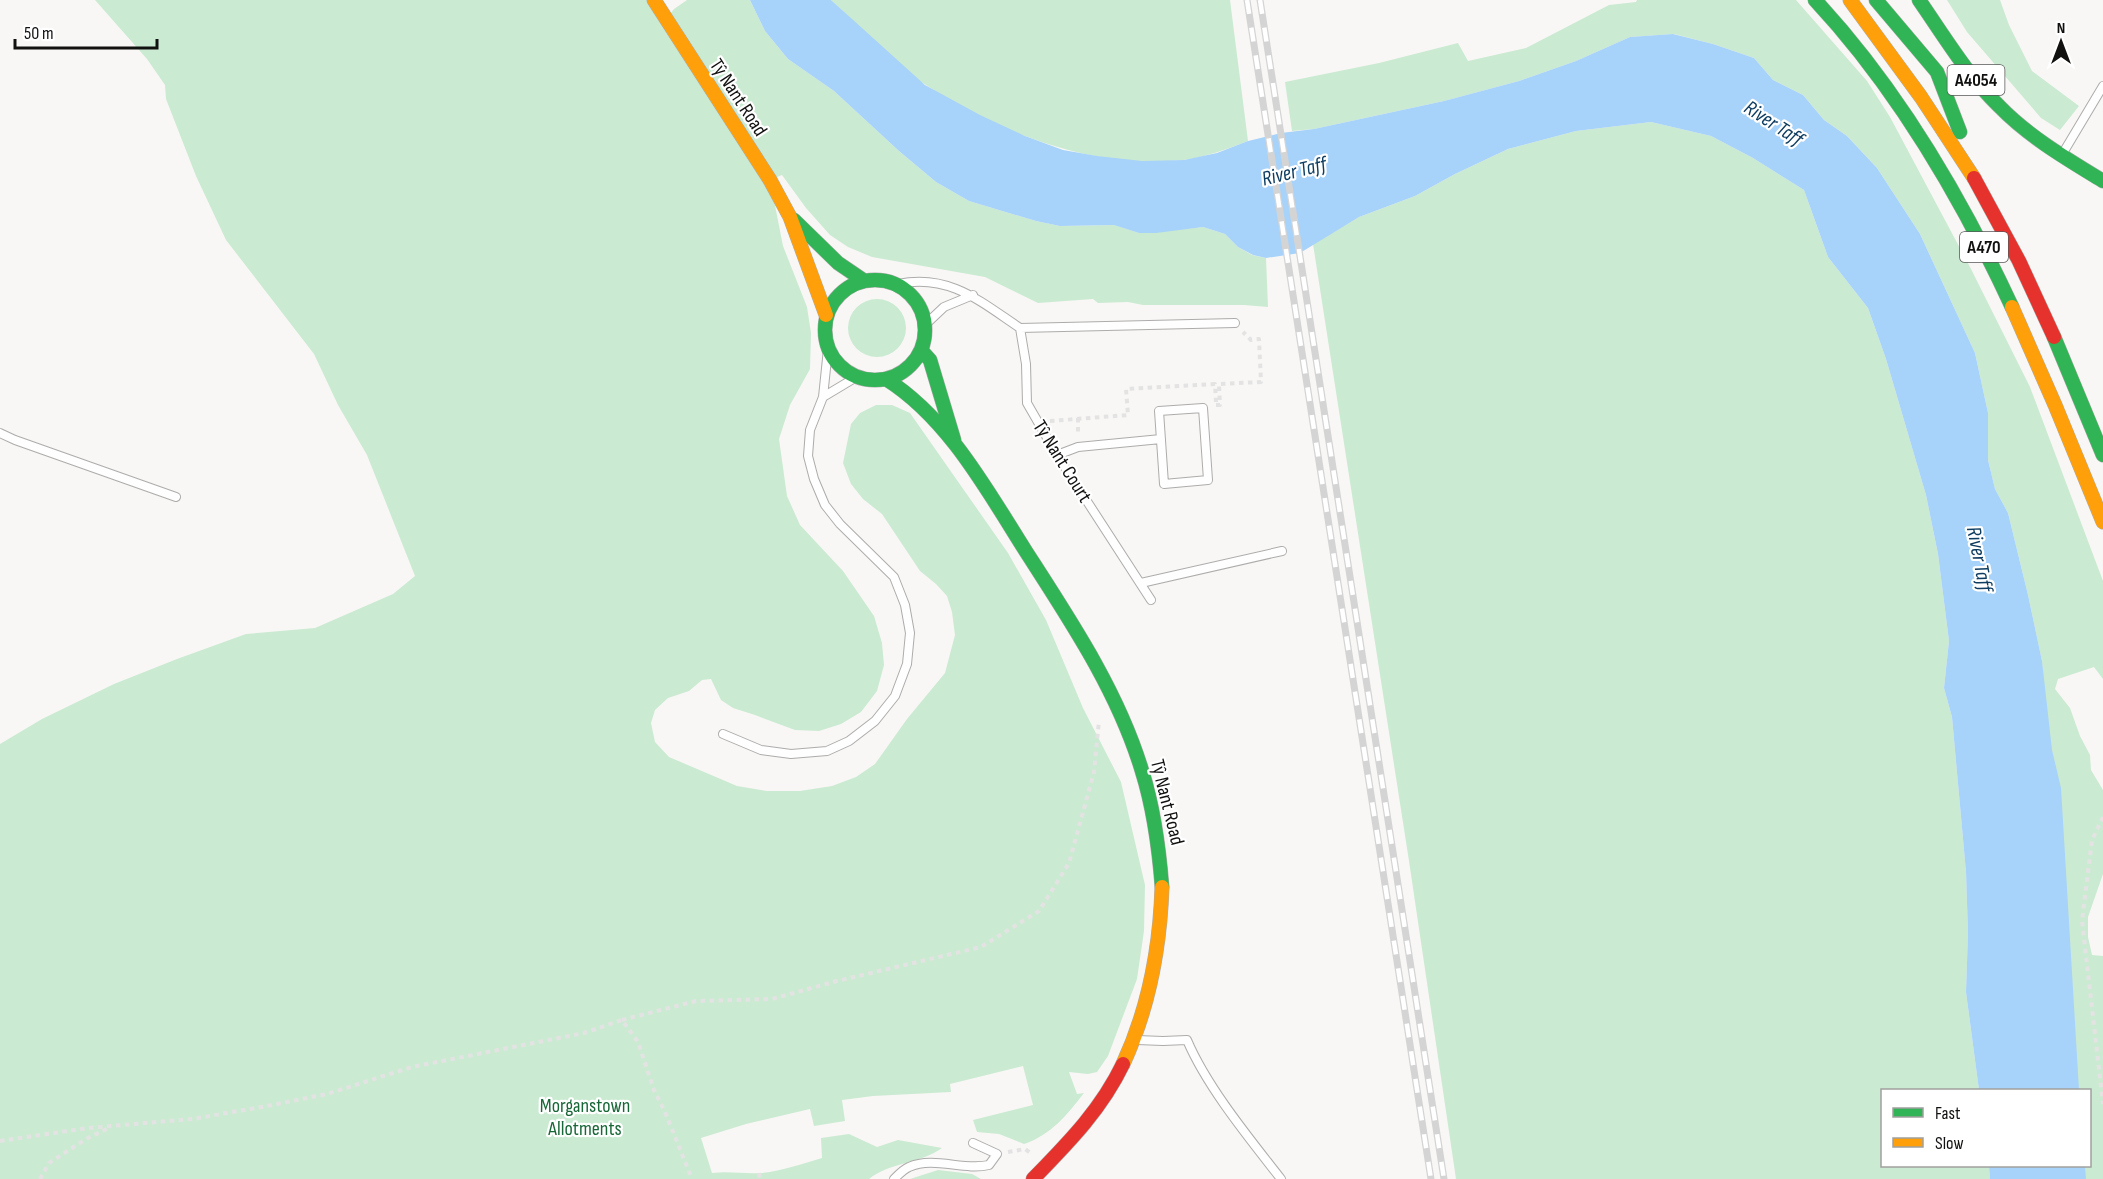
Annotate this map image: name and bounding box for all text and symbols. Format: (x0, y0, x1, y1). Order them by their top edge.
scale bar (15, 12, 158, 50)
north arrow (2031, 12, 2091, 72)
text: N (2057, 19, 2065, 38)
text: 50 m (24, 23, 54, 44)
street label: Tŷ Nant Road (704, 54, 772, 141)
road number: A4054 (1948, 65, 2004, 95)
water label: River Taff (1739, 95, 1810, 153)
water label: River Taff (1259, 151, 1331, 192)
road number: A470 (1960, 232, 2008, 262)
street label: Tŷ Nant Court (1028, 416, 1097, 507)
water label: River Taff (1961, 524, 1998, 596)
street label: Tŷ Nant Road (1145, 757, 1189, 848)
legend (1881, 1089, 2091, 1167)
park label: Morganstown Allotments (540, 1094, 630, 1141)
text: Fast (1935, 1103, 1961, 1124)
text: Slow (1935, 1133, 1964, 1154)

